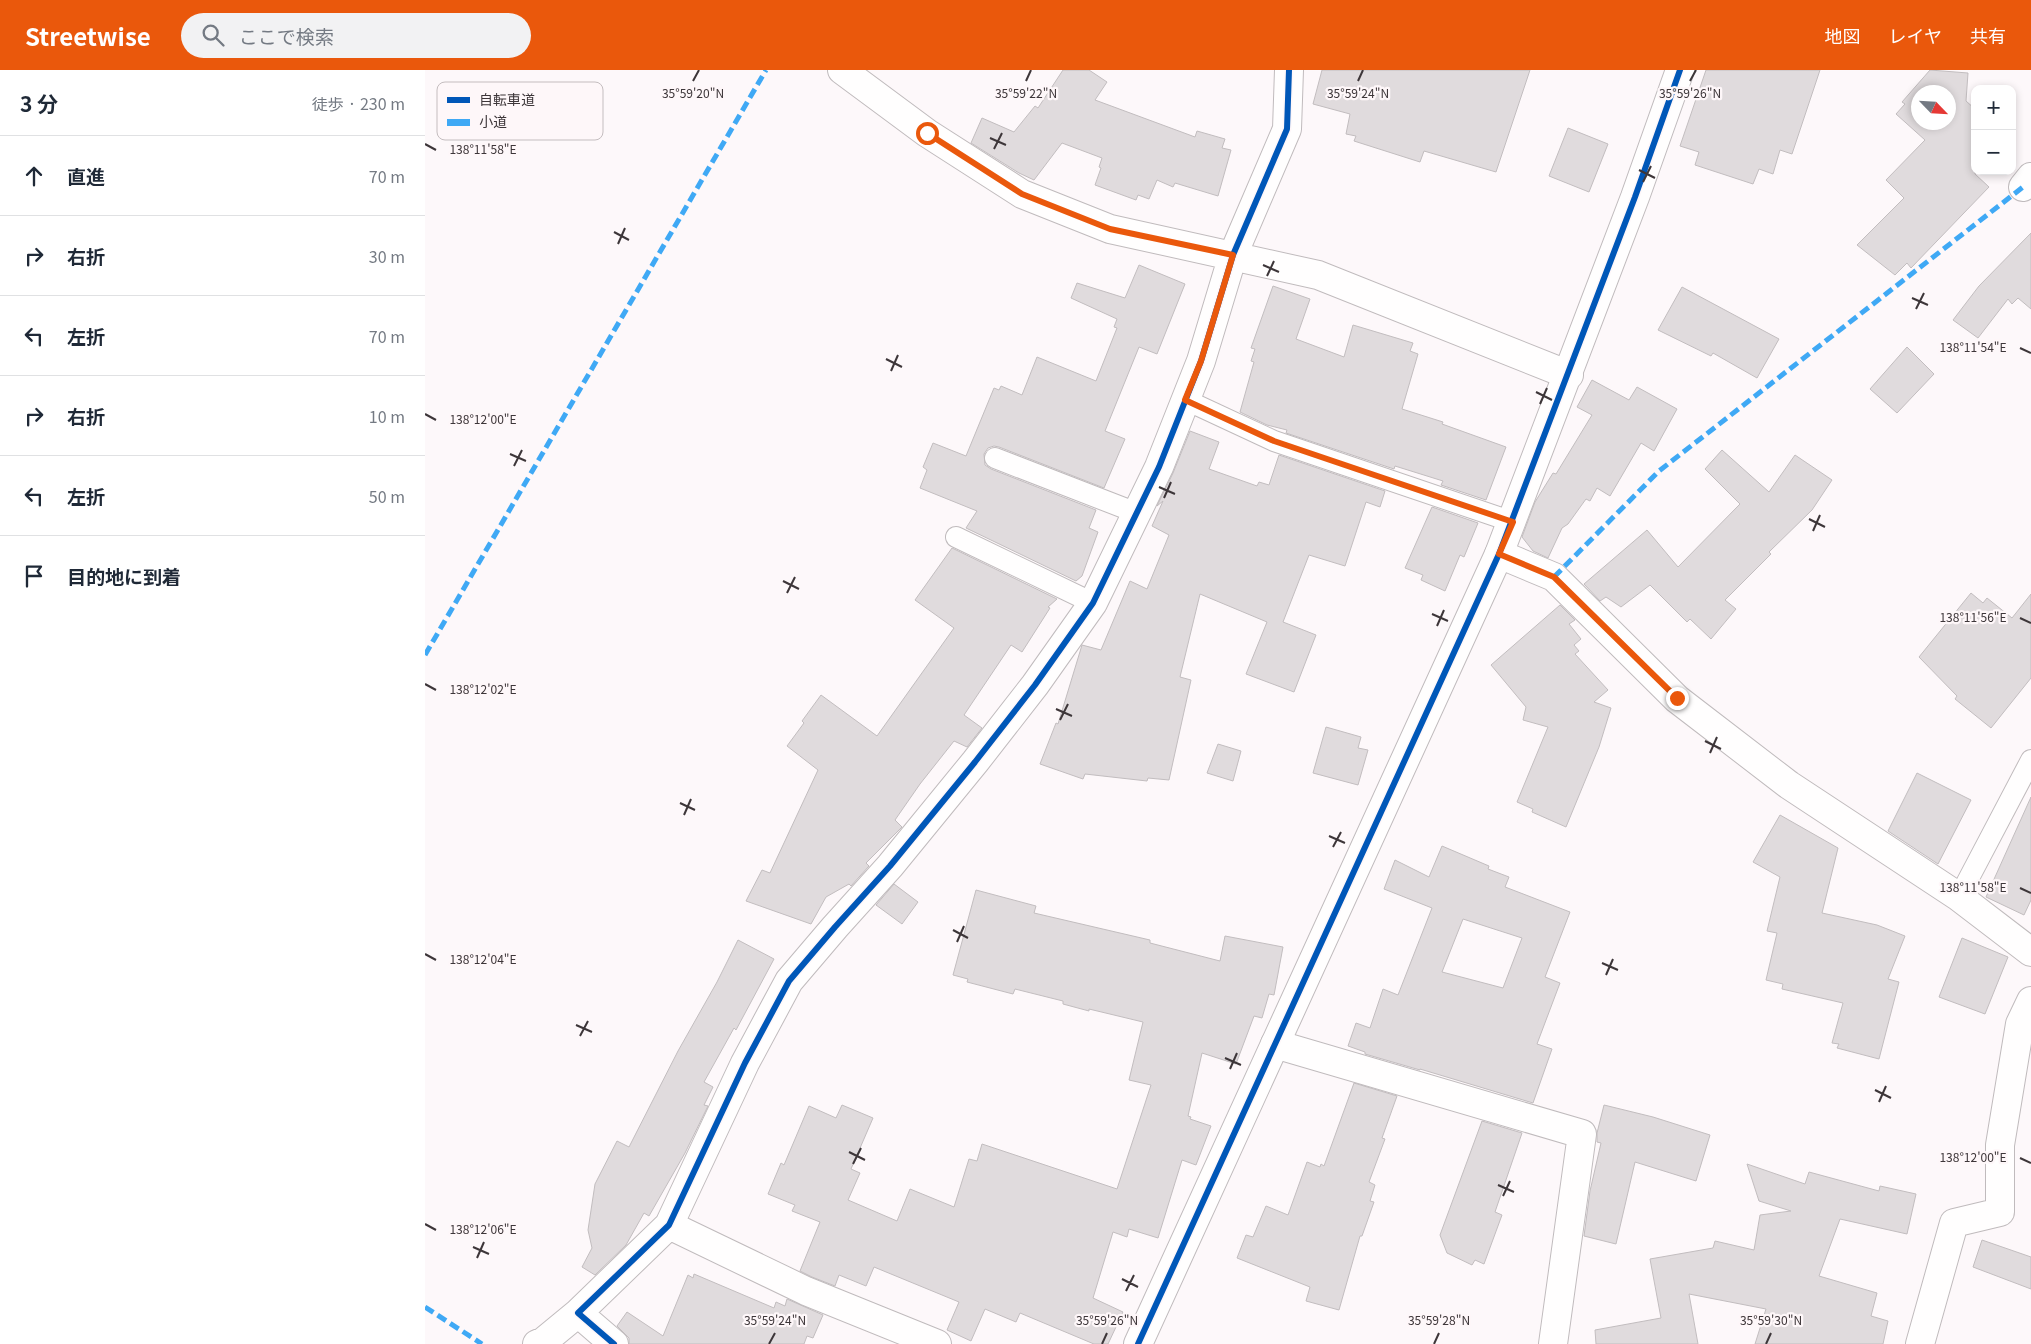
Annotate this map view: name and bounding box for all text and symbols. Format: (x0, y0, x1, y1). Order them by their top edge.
search box (181, 13, 531, 58)
text: Streetwise (25, 18, 151, 53)
icon: search (199, 21, 227, 49)
text: ここで検索 (239, 22, 334, 49)
text: 地図 (1825, 22, 1861, 48)
text: レイヤ (1889, 22, 1942, 48)
text: 共有 (1970, 22, 2006, 48)
legend (437, 82, 603, 140)
text: 35°59'20"N (662, 84, 724, 101)
text: 35°59'22"N (995, 84, 1057, 101)
text: 35°59'24"N (1327, 84, 1389, 101)
text: 35°59'26"N (1659, 84, 1721, 101)
north arrow (1911, 85, 1956, 130)
map controls (1971, 85, 2016, 175)
button: + (1971, 85, 2016, 130)
text: 3 分 (20, 88, 58, 118)
text: 自転車道 (479, 89, 535, 109)
text: 徒歩 · 230 m (312, 91, 405, 115)
text: 小道 (479, 111, 507, 131)
route start (916, 122, 939, 145)
button: − (1971, 130, 2016, 175)
text: 138°11'58"E (449, 140, 517, 157)
icon: ahead (20, 162, 48, 190)
text: 直進 (67, 162, 105, 189)
text: 70 m (369, 164, 405, 188)
icon: right (20, 242, 48, 270)
text: 右折 (67, 242, 105, 269)
text: 30 m (369, 244, 405, 268)
icon: left (20, 322, 48, 350)
text: 左折 (67, 322, 105, 349)
text: 70 m (369, 324, 405, 348)
text: 138°11'54"E (1939, 338, 2007, 355)
icon: right (20, 402, 48, 430)
text: 右折 (67, 402, 105, 429)
text: 10 m (369, 404, 405, 428)
text: 138°12'00"E (449, 410, 517, 427)
icon: left (20, 482, 48, 510)
text: 左折 (67, 482, 105, 509)
text: 50 m (369, 484, 405, 508)
icon: arrive (20, 562, 48, 590)
text: 目的地に到着 (67, 562, 181, 589)
text: 138°11'56"E (1939, 608, 2007, 625)
text: 138°12'02"E (449, 680, 517, 697)
route end (1666, 687, 1689, 710)
text: 138°11'58"E (1939, 878, 2007, 895)
text: 138°12'04"E (449, 950, 517, 967)
text: 138°12'00"E (1939, 1148, 2007, 1165)
text: 138°12'06"E (449, 1220, 517, 1237)
text: 35°59'24"N (744, 1311, 806, 1328)
text: 35°59'26"N (1076, 1311, 1138, 1328)
text: 35°59'28"N (1408, 1311, 1470, 1328)
text: 35°59'30"N (1740, 1311, 1802, 1328)

